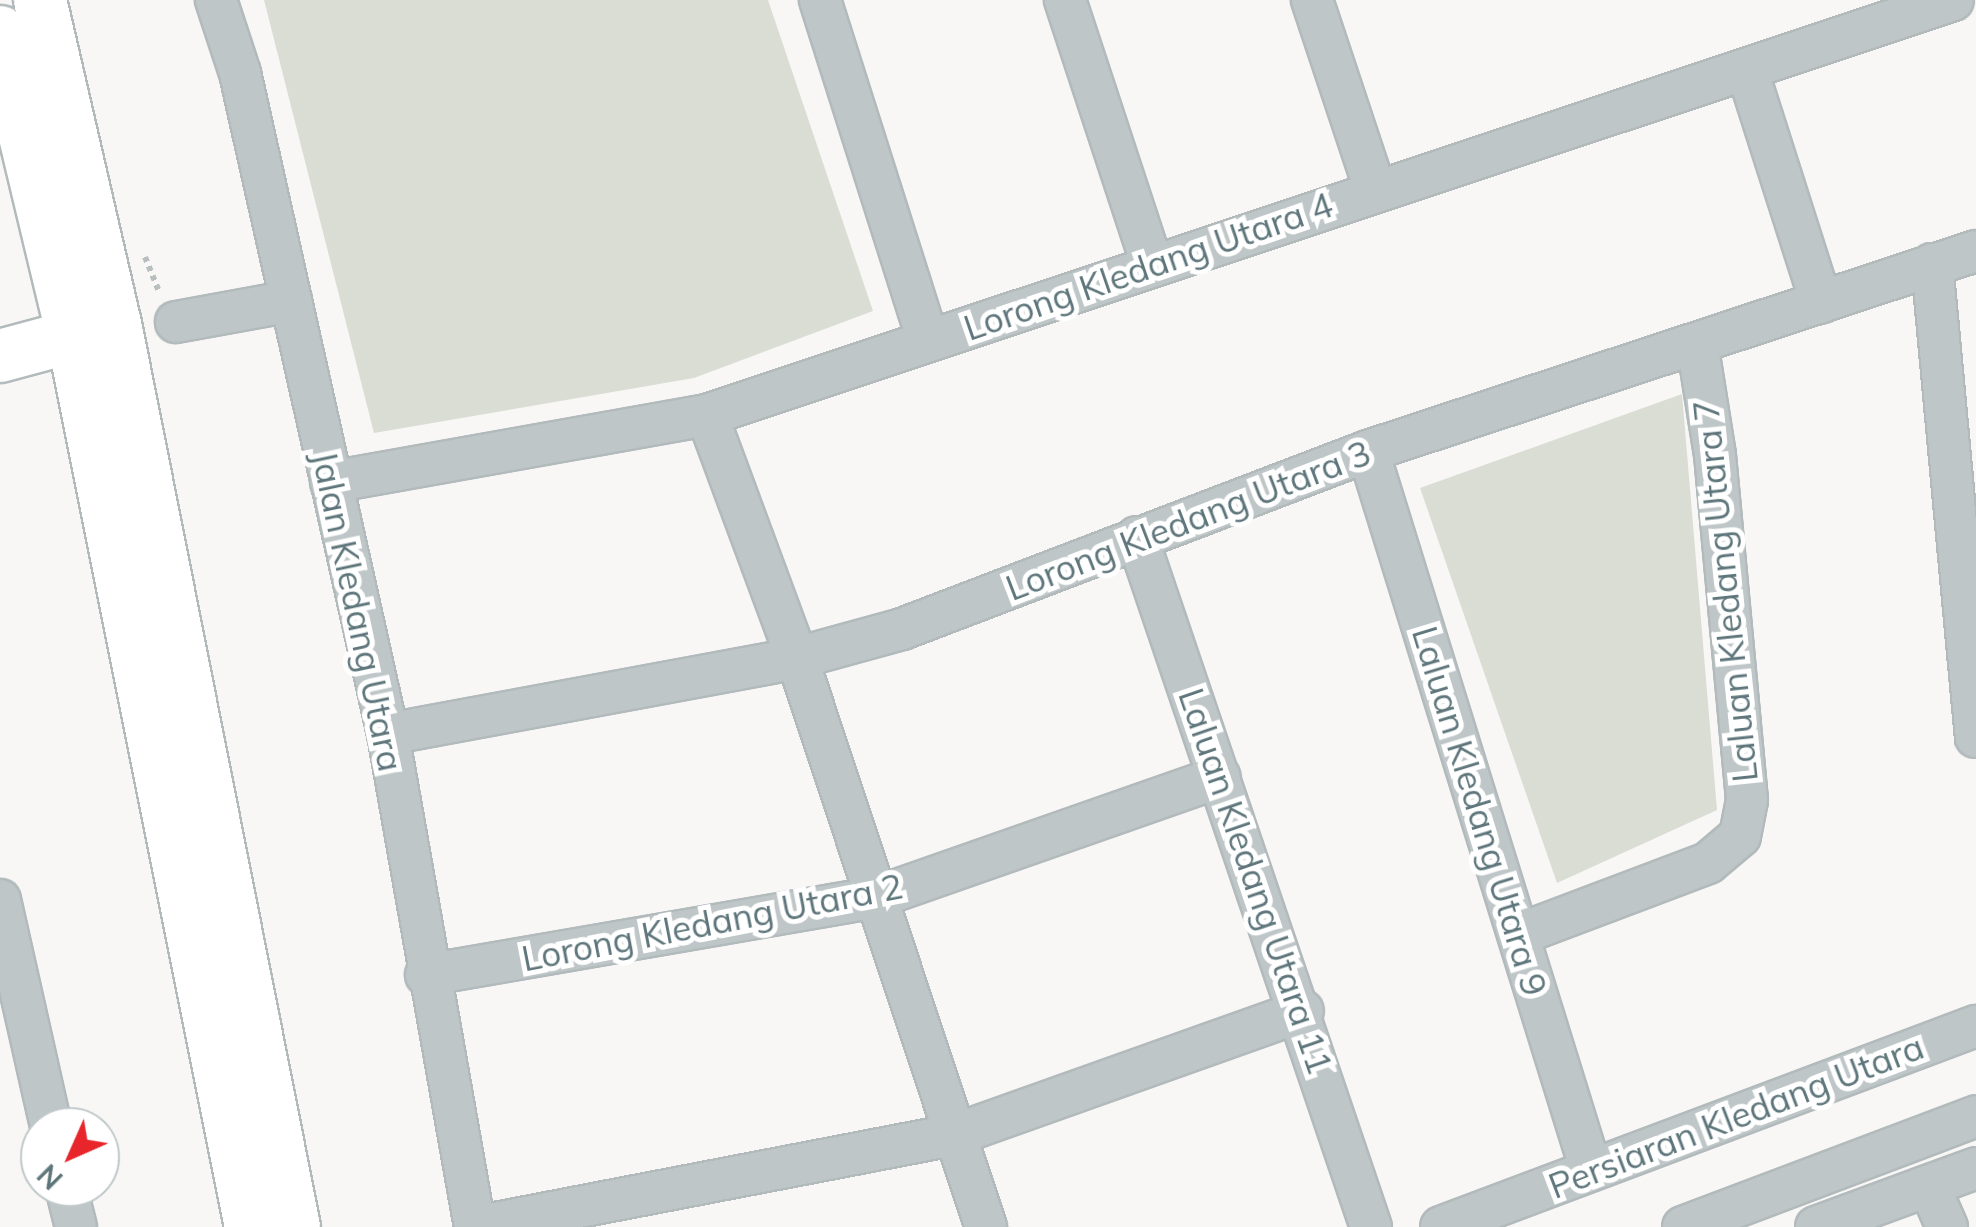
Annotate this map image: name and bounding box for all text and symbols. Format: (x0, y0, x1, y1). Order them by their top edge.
street label: Lorong Kledang Utara 4 (958, 183, 1338, 349)
street label: Laluan Kledang Utara 7 (1684, 398, 1766, 784)
street label: Lorong Kledang Utara 3 (1000, 431, 1376, 609)
street label: Jalan Kledang Utara (304, 447, 412, 775)
street label: Laluan Kledang Utara 9 (1404, 621, 1556, 1001)
street label: Laluan Kledang Utara 11 (1170, 683, 1342, 1079)
street label: Lorong Kledang Utara 2 (518, 864, 906, 980)
street label: Persiaran Kledang Utara (1543, 1025, 1929, 1207)
north arrow (20, 1107, 120, 1207)
text: N (30, 1157, 70, 1197)

